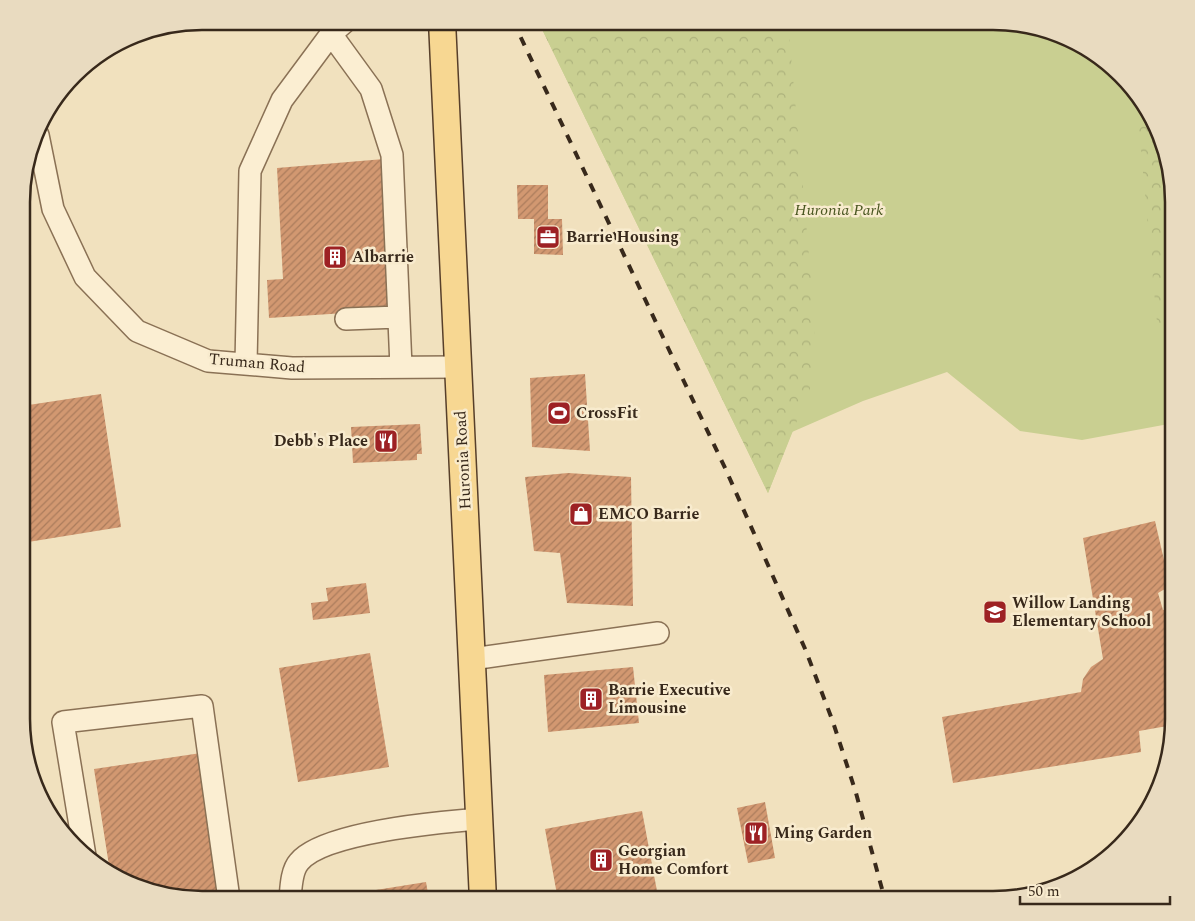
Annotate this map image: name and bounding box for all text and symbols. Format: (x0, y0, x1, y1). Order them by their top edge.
park label: Huronia Park (794, 198, 884, 222)
office icon: Barrie Housing (535, 224, 561, 250)
place label: Barrie Housing (566, 225, 679, 249)
building icon: Albarrie (322, 244, 348, 270)
place label: Albarrie (352, 245, 414, 269)
street label: Truman Road (208, 347, 306, 379)
sports icon: CrossFit (546, 400, 572, 426)
place label: CrossFit (576, 401, 638, 425)
street label: Huronia Road (448, 410, 478, 510)
restaurant icon: Debb's Place (373, 428, 399, 454)
place label: Debb's Place (274, 429, 368, 453)
shop icon: EMCO Barrie (568, 501, 594, 527)
place label: EMCO Barrie (598, 502, 699, 526)
place label: Willow Landing Elementary School (1012, 591, 1151, 633)
school or university icon: Willow Landing Elementary School (982, 599, 1008, 625)
place label: Barrie Executive Limousine (608, 678, 731, 720)
building icon: Barrie Executive Limousine (578, 686, 604, 712)
restaurant icon: Ming Garden (743, 820, 769, 846)
place label: Ming Garden (774, 821, 872, 845)
place label: Georgian Home Comfort (618, 839, 729, 881)
building icon: Georgian Home Comfort (588, 847, 614, 873)
scale bar (1020, 874, 1170, 906)
text: 50 m (1028, 880, 1060, 903)

